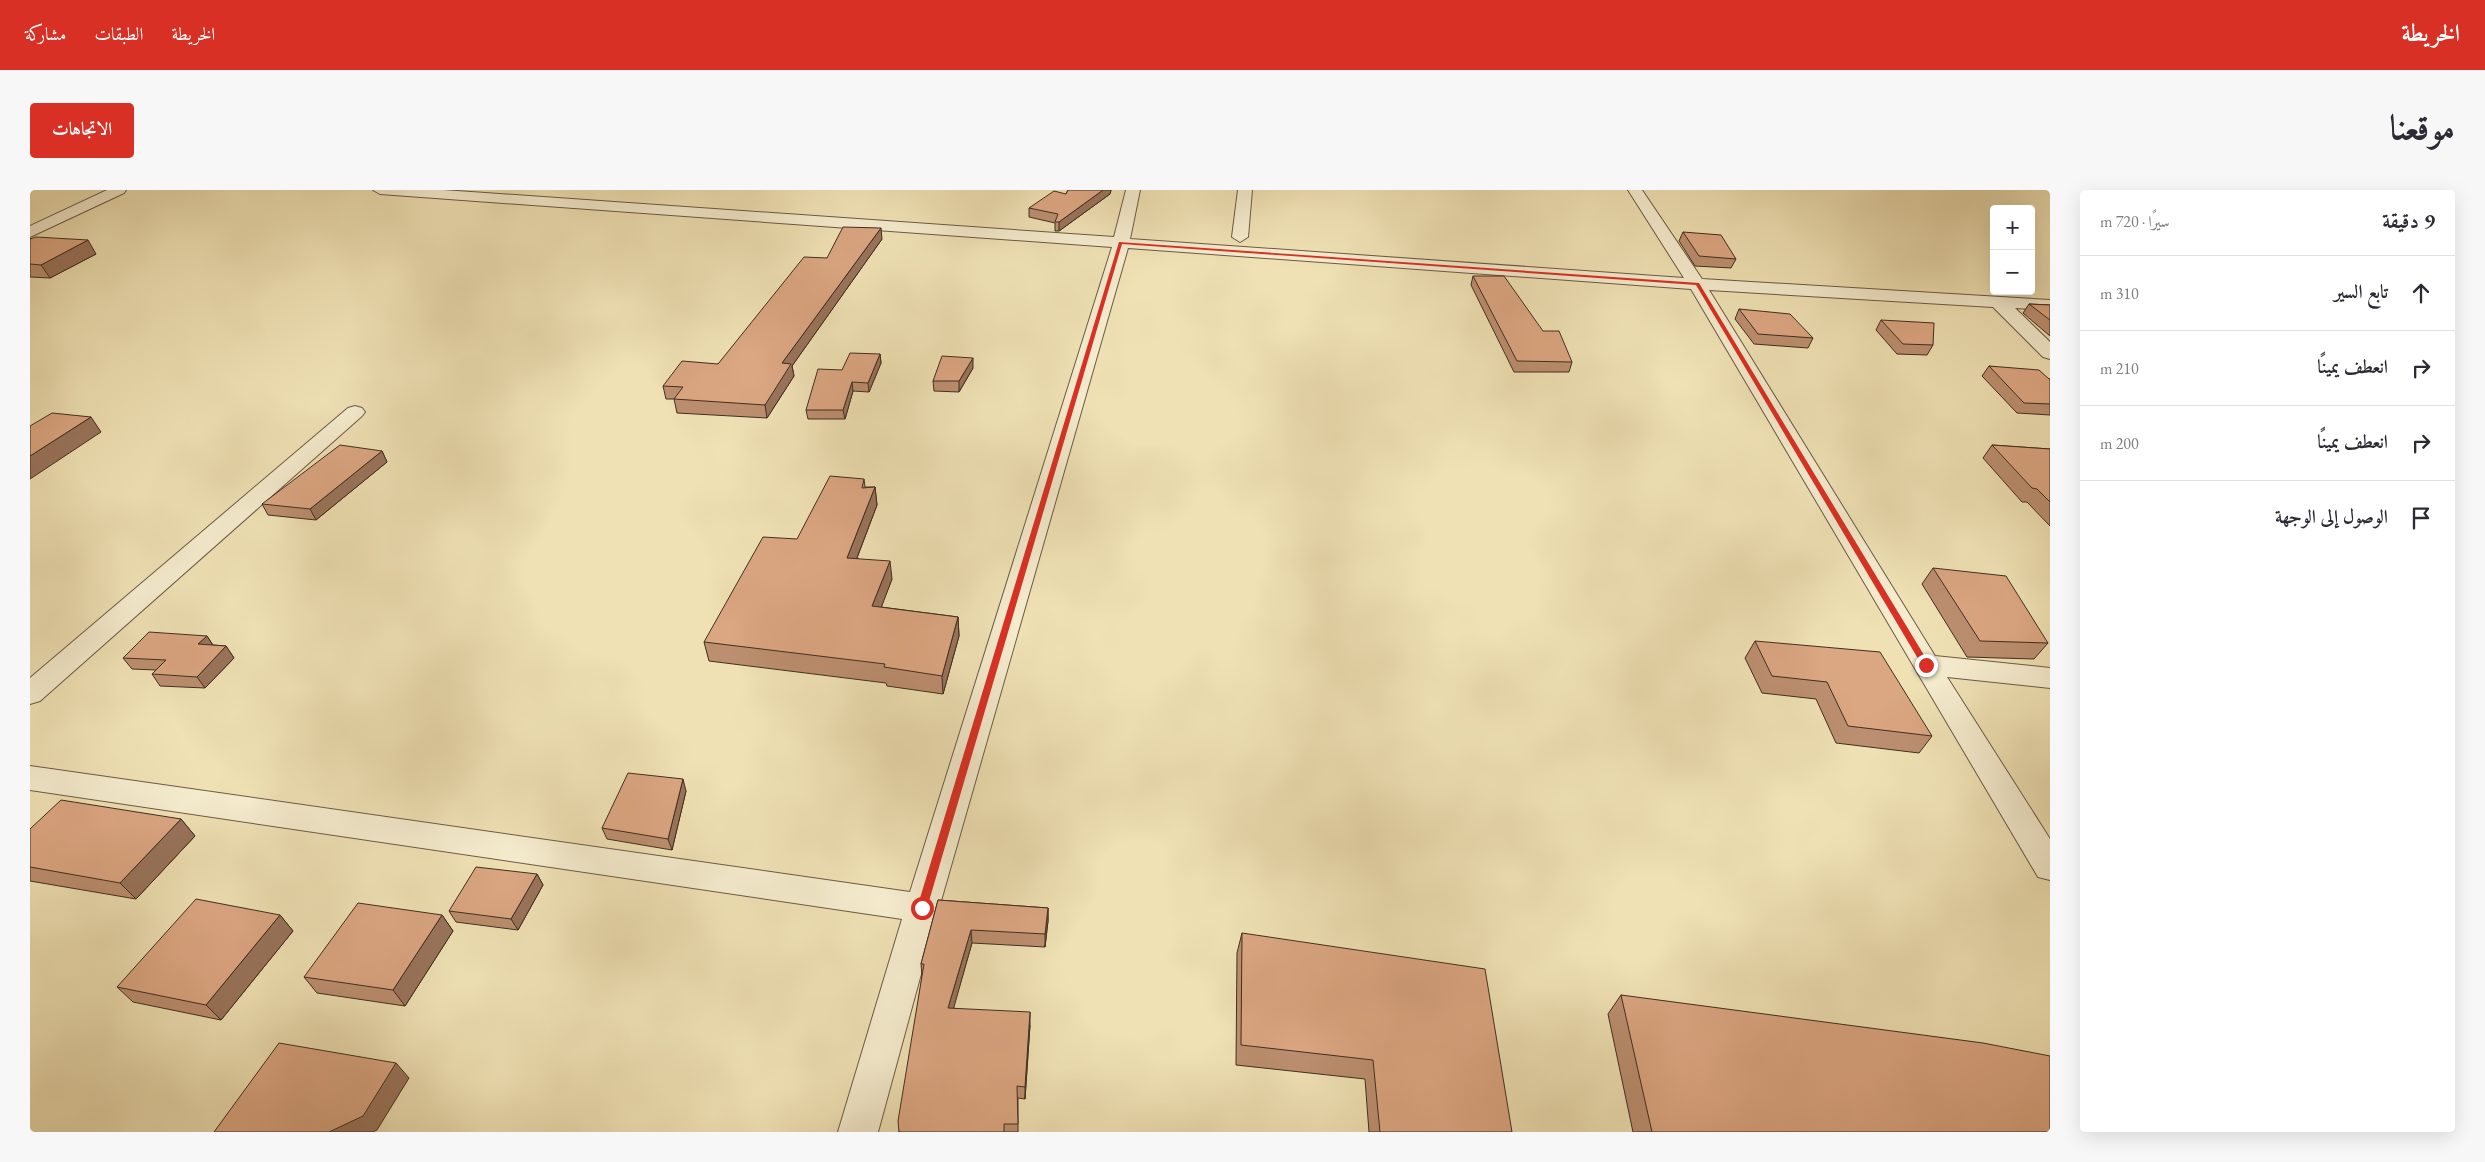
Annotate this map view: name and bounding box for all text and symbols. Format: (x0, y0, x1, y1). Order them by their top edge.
text: الخريطة (2402, 17, 2460, 48)
text: مشاركة (25, 22, 66, 45)
text: الطبقات (94, 22, 143, 45)
text: الخريطة (171, 22, 215, 45)
button: الاتجاهات (30, 103, 134, 158)
text: موقعنا (2390, 104, 2455, 149)
map controls (1990, 205, 2035, 295)
button: + (1990, 205, 2035, 250)
text: 9 دقيقة (2382, 207, 2435, 234)
text: سيرًا · 720 m (2100, 211, 2170, 232)
button: − (1990, 250, 2035, 295)
text: تابع السير (2334, 279, 2388, 304)
icon: ahead (2407, 279, 2435, 307)
text: 310 m (2100, 283, 2139, 304)
text: انعطف يمينًا (2317, 354, 2388, 379)
icon: right (2407, 354, 2435, 382)
text: 210 m (2100, 358, 2139, 379)
text: انعطف يمينًا (2317, 429, 2388, 454)
icon: right (2407, 429, 2435, 457)
text: 200 m (2100, 433, 2139, 454)
text: الوصول إلى الوجهة (2275, 504, 2388, 529)
icon: arrive (2407, 504, 2435, 532)
route end (1915, 654, 1938, 677)
route start (911, 897, 934, 920)

